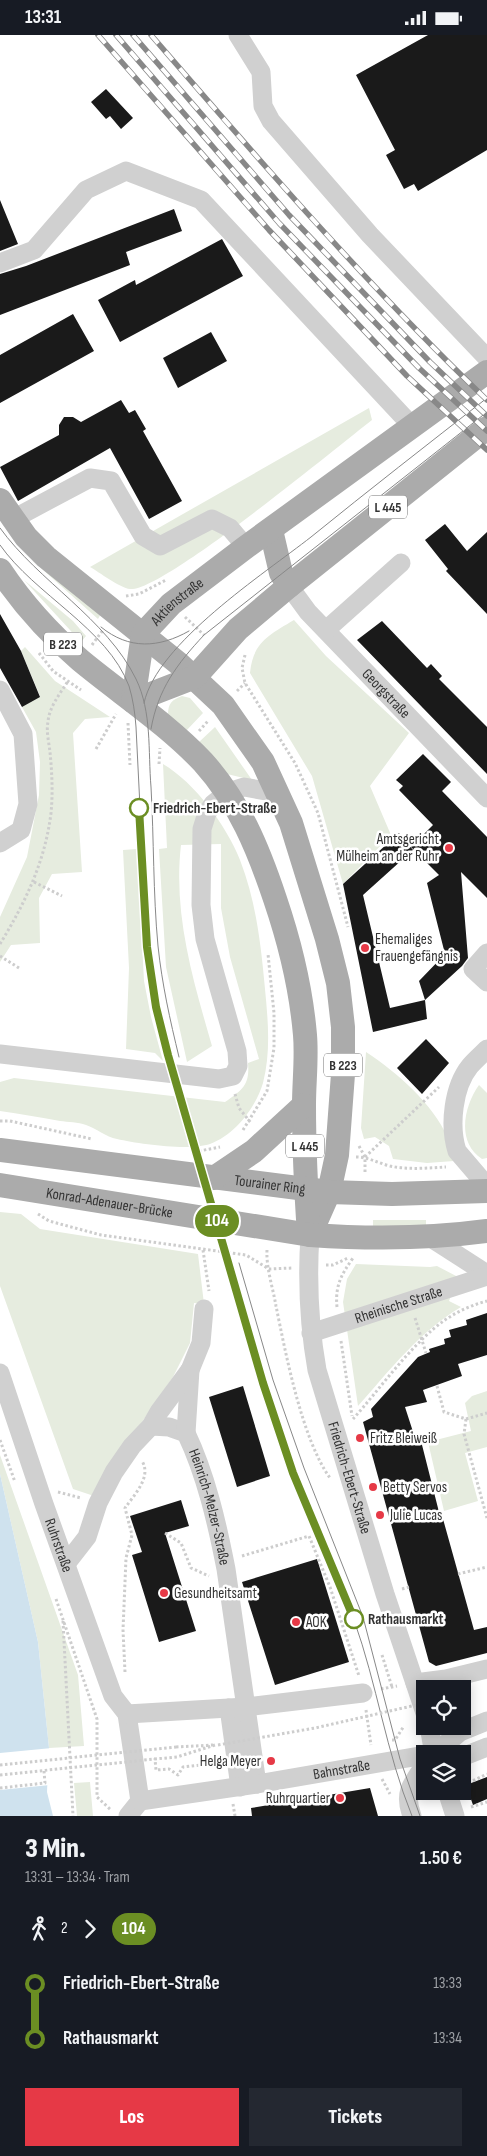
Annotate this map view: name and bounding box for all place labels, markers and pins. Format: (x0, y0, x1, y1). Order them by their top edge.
marker: Friedrich-Ebert-Straße (129, 798, 149, 818)
place label: Friedrich-Ebert-Straße (153, 799, 277, 818)
place label: Amtsgericht Mülheim an der Ruhr (336, 830, 440, 866)
marker: Amtsgericht Mülheim an der Ruhr (443, 842, 455, 854)
place label: Ehemaliges Frauengefängnis (375, 930, 458, 966)
marker: Ehemaliges Frauengefängnis (359, 942, 371, 954)
place label: Fritz Bleiweiß (370, 1429, 437, 1448)
marker: Fritz Bleiweiß (354, 1432, 366, 1444)
place label: Betty Servos (383, 1478, 447, 1497)
marker: Betty Servos (367, 1481, 379, 1493)
place label: Julie Lucas (389, 1506, 442, 1525)
marker: Julie Lucas (374, 1509, 386, 1521)
place label: Gesundheitsamt (174, 1584, 257, 1603)
marker: Gesundheitsamt (158, 1587, 170, 1599)
marker: Rathausmarkt (344, 1609, 364, 1629)
place label: Rathausmarkt (368, 1610, 443, 1629)
place label: AOK (305, 1613, 327, 1632)
marker: AOK (290, 1616, 302, 1628)
place label: Helga Meyer (200, 1752, 262, 1771)
marker: Helga Meyer (265, 1755, 277, 1767)
place label: Ruhrquartier (266, 1789, 331, 1808)
marker: Ruhrquartier (334, 1792, 346, 1804)

